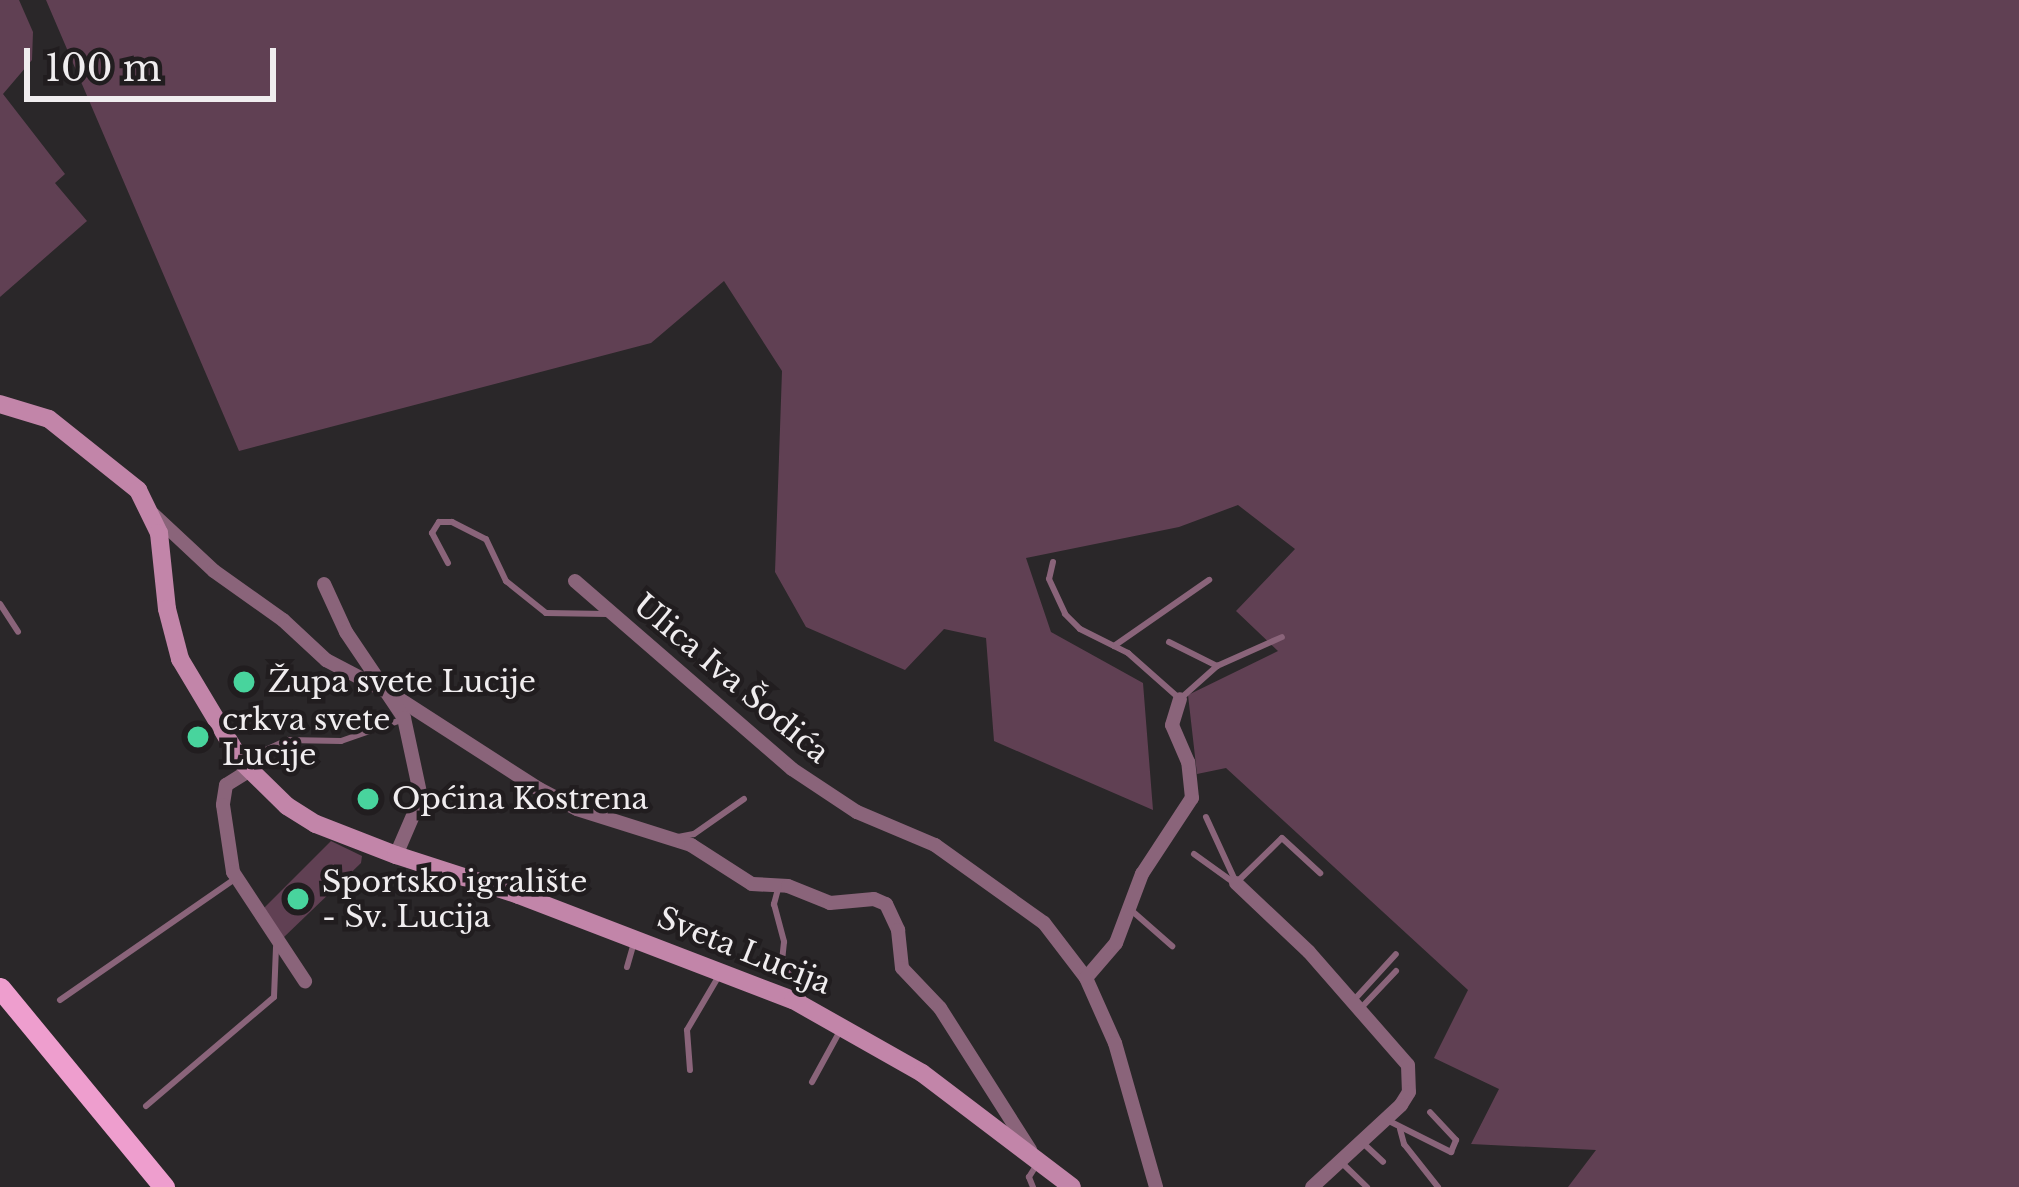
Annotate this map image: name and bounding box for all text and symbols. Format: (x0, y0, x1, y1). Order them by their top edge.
scale bar (30, 24, 282, 98)
text: 100 m (45, 46, 161, 91)
street label: Ulica Iva Šodića (626, 587, 836, 771)
place label: Župa svete Lucije (268, 664, 536, 700)
marker: Župa svete Lucije (231, 669, 257, 695)
place label: crkva svete Lucije (222, 702, 391, 772)
marker: crkva svete Lucije (185, 724, 211, 750)
place label: Općina Kostrena (392, 781, 648, 817)
marker: Općina Kostrena (355, 786, 381, 812)
place label: Sportsko igralište - Sv. Lucija (322, 864, 587, 934)
marker: Sportsko igralište - Sv. Lucija (285, 886, 311, 912)
street label: Sveta Lucija (652, 900, 836, 1002)

